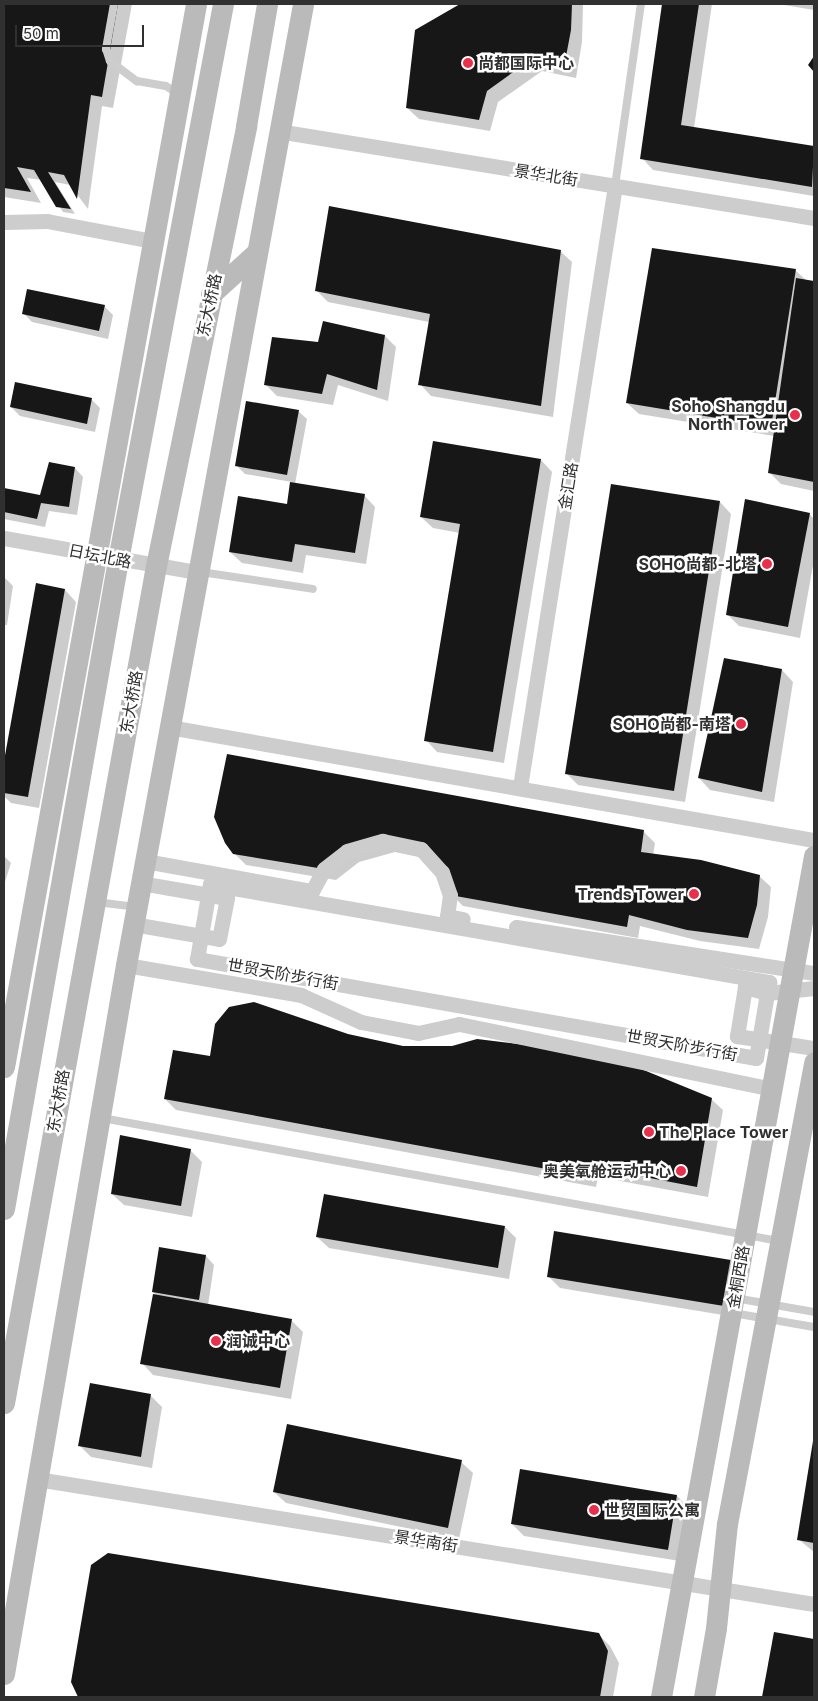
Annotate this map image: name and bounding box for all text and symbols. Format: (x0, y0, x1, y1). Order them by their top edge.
scale bar (18, 15, 146, 47)
text: 50 m (23, 24, 59, 43)
place label: 尚都国际中心 (478, 53, 574, 73)
marker: 尚都国际中心 (462, 57, 474, 69)
street label: 景华北街 (513, 161, 579, 189)
street label: 东大桥路 (193, 272, 225, 338)
place label: Soho Shangdu North Tower (671, 396, 785, 434)
marker: Soho Shangdu North Tower (789, 409, 801, 421)
street label: 金汇路 (555, 461, 581, 511)
street label: 日坛北路 (67, 540, 133, 572)
place label: SOHO尚都-北塔 (638, 554, 757, 574)
marker: SOHO尚都-北塔 (761, 558, 773, 570)
street label: 东大桥路 (116, 669, 146, 735)
place label: SOHO尚都-南塔 (612, 714, 731, 734)
marker: SOHO尚都-南塔 (735, 718, 747, 730)
place label: Trends Tower (577, 884, 684, 904)
marker: Trends Tower (688, 888, 700, 900)
street label: 世贸天阶步行街 (226, 955, 340, 993)
street label: 世贸天阶步行街 (625, 1026, 739, 1064)
street label: 东大桥路 (43, 1068, 73, 1134)
place label: The Place Tower (659, 1122, 788, 1142)
marker: The Place Tower (643, 1126, 655, 1138)
place label: 奥美氧舱运动中心 (543, 1161, 671, 1181)
marker: 奥美氧舱运动中心 (675, 1165, 687, 1177)
street label: 金桐西路 (723, 1244, 753, 1310)
place label: 润诚中心 (226, 1331, 290, 1351)
marker: 润诚中心 (210, 1335, 222, 1347)
place label: 世贸国际公寓 (604, 1500, 700, 1520)
marker: 世贸国际公寓 (588, 1504, 600, 1516)
street label: 景华南街 (393, 1527, 459, 1555)

